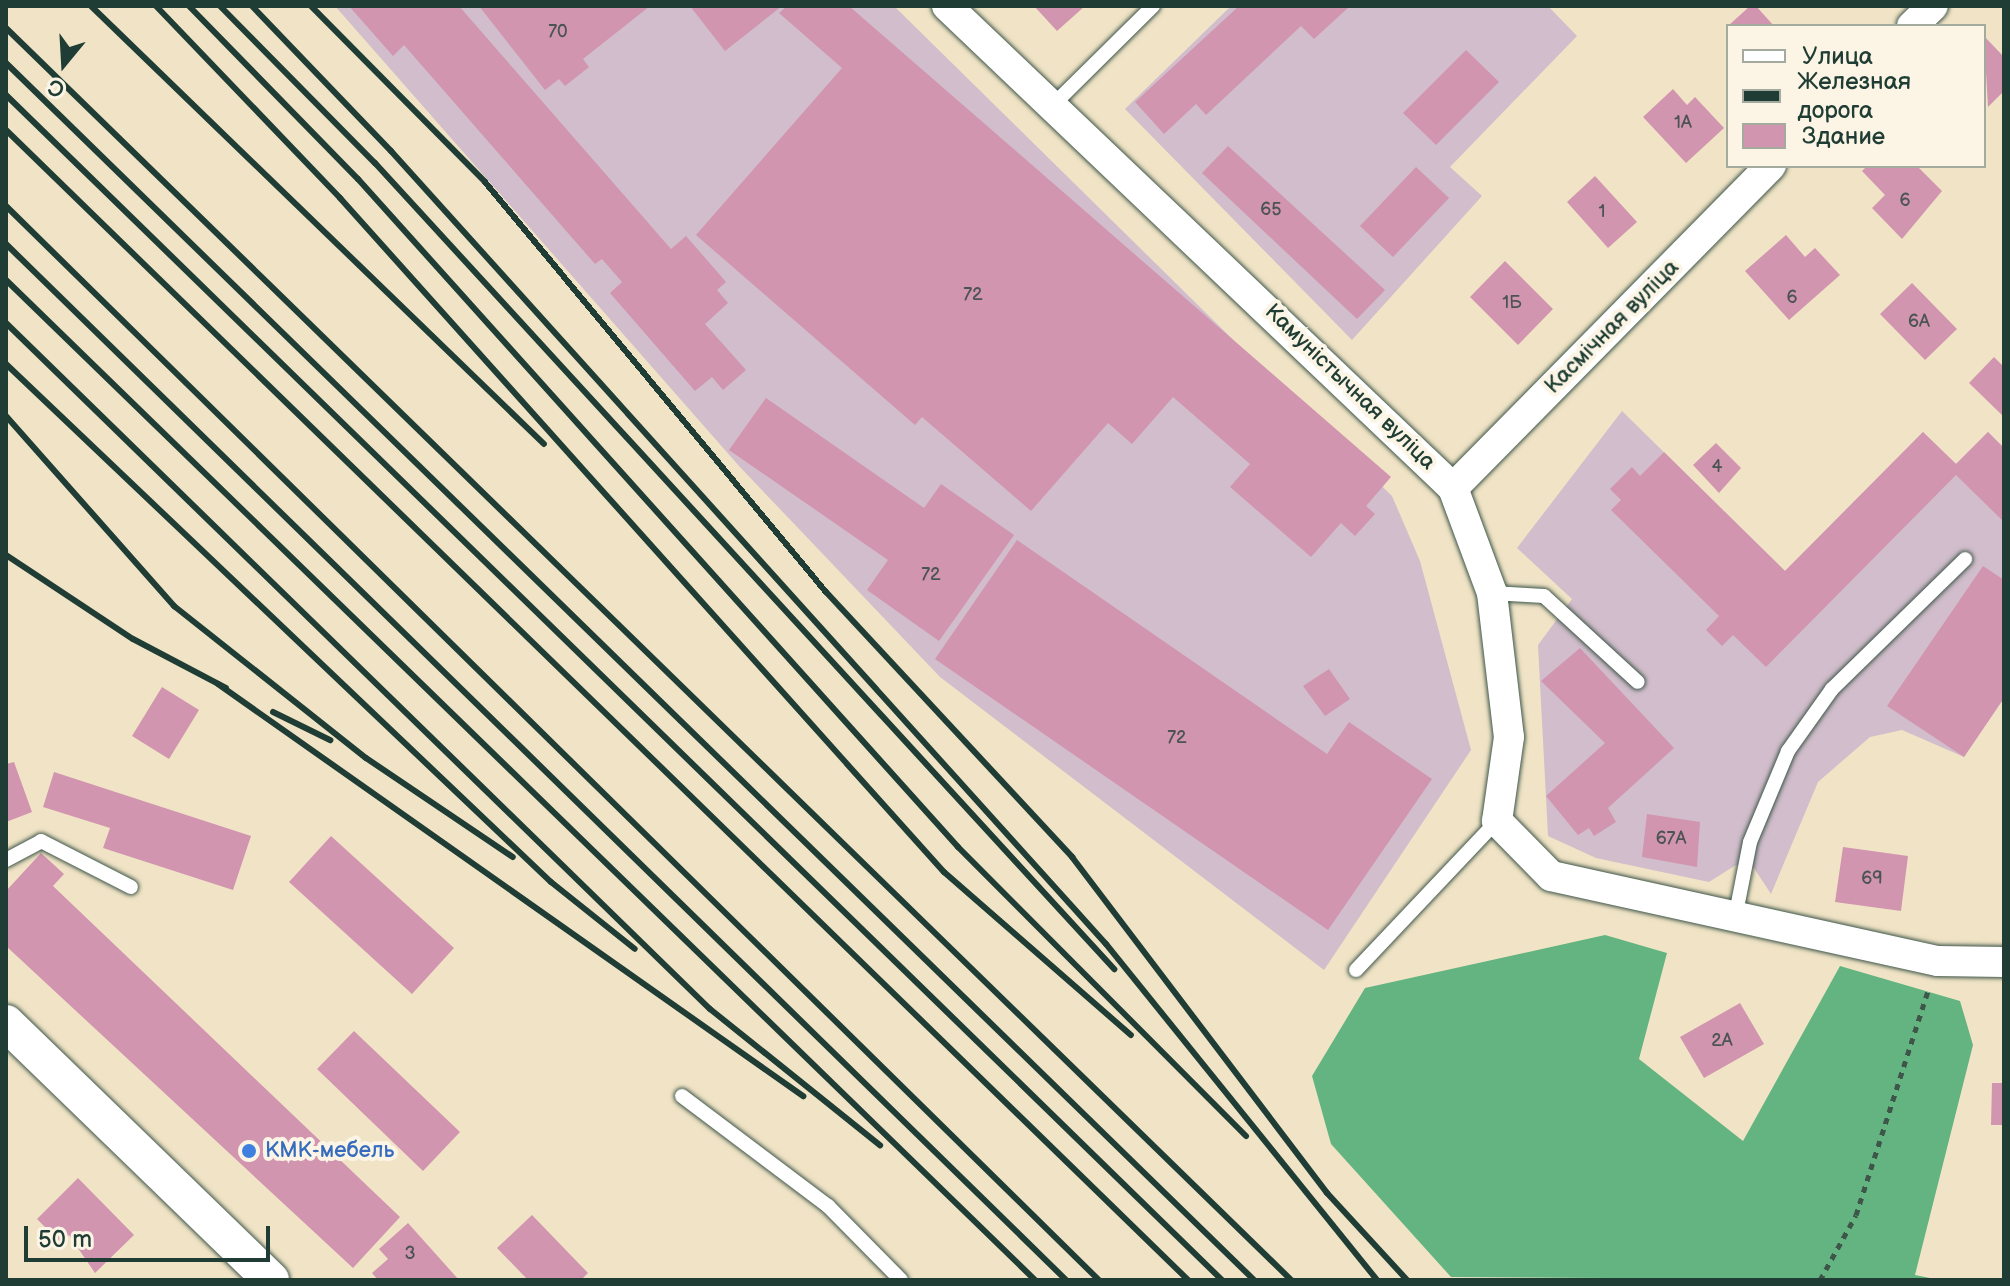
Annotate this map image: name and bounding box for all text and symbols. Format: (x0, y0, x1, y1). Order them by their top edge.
house number: 70 (548, 21, 568, 43)
north arrow (24, 24, 104, 104)
legend (1726, 24, 1986, 168)
text: Улица (1802, 42, 1873, 71)
text: Железная дорога (1797, 67, 1911, 125)
text: С (45, 72, 68, 103)
house number: 1А (1674, 112, 1692, 134)
text: Здание (1802, 122, 1885, 151)
house number: 6 (1900, 190, 1910, 212)
house number: 65 (1260, 199, 1282, 221)
house number: 1 (1599, 201, 1605, 223)
street label: Касмічная вуліца (1540, 255, 1684, 399)
house number: 72 (963, 284, 983, 306)
house number: 6 (1787, 287, 1797, 309)
house number: 1Б (1502, 292, 1522, 314)
street label: Камуністычная вуліца (1259, 299, 1441, 475)
house number: 6А (1908, 311, 1930, 333)
house number: 4 (1712, 456, 1722, 478)
house number: 72 (921, 564, 941, 586)
house number: 72 (1167, 727, 1187, 749)
house number: 67А (1656, 828, 1686, 850)
house number: 69 (1861, 868, 1883, 890)
house number: 2А (1711, 1030, 1733, 1052)
place label: КМК-мебель (265, 1138, 394, 1164)
marker: КМК-мебель (240, 1142, 258, 1160)
scale bar (28, 1210, 274, 1260)
text: 50 m (38, 1225, 92, 1254)
house number: 3 (404, 1243, 416, 1265)

